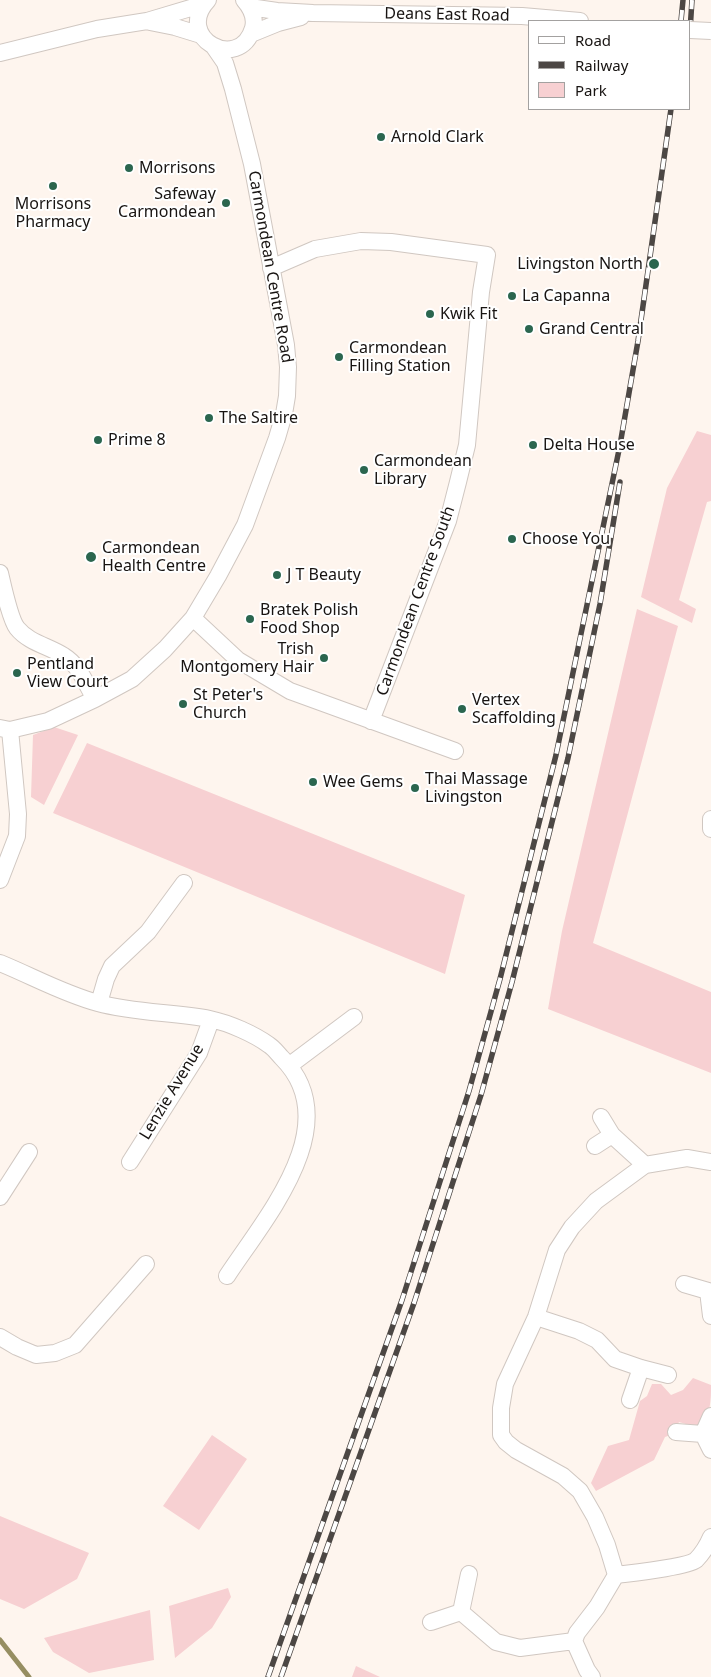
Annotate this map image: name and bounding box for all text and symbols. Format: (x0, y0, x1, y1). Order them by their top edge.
street label: Deans East Road (384, 4, 510, 26)
legend (528, 20, 691, 110)
text: Road (575, 30, 611, 50)
text: Railway (575, 55, 628, 75)
text: Park (575, 80, 607, 100)
place label: Arnold Clark (391, 127, 484, 147)
marker: Arnold Clark (375, 131, 387, 143)
place label: Morrisons (139, 158, 215, 178)
marker: Morrisons (123, 162, 135, 174)
street label: Carmondean Centre Road (244, 169, 296, 365)
marker: Morrisons Pharmacy (47, 180, 59, 192)
place label: Safeway Carmondean (118, 184, 216, 222)
place label: Morrisons Pharmacy (15, 194, 91, 232)
marker: Safeway Carmondean (220, 197, 232, 209)
place label: Livingston North (517, 254, 643, 274)
marker: Livingston North (647, 257, 661, 271)
place label: La Capanna (522, 286, 610, 306)
marker: La Capanna (506, 290, 518, 302)
place label: Kwik Fit (440, 304, 498, 324)
marker: Kwik Fit (424, 308, 436, 320)
place label: Grand Central (539, 319, 644, 339)
marker: Grand Central (523, 323, 535, 335)
place label: Carmondean Filling Station (349, 338, 451, 376)
marker: Carmondean Filling Station (333, 351, 345, 363)
place label: The Saltire (219, 408, 298, 428)
marker: The Saltire (203, 412, 215, 424)
place label: Prime 8 (108, 430, 166, 450)
marker: Prime 8 (92, 434, 104, 446)
place label: Delta House (543, 435, 635, 455)
marker: Delta House (527, 439, 539, 451)
place label: Carmondean Library (374, 451, 472, 489)
marker: Carmondean Library (358, 464, 370, 476)
street label: Carmondean Centre South (373, 504, 459, 698)
place label: Choose You (522, 529, 610, 549)
marker: Choose You (506, 533, 518, 545)
place label: Carmondean Health Centre (102, 538, 206, 576)
marker: Carmondean Health Centre (84, 550, 98, 564)
place label: J T Beauty (287, 565, 361, 585)
marker: J T Beauty (271, 569, 283, 581)
place label: Bratek Polish Food Shop (260, 600, 358, 638)
marker: Bratek Polish Food Shop (244, 613, 256, 625)
place label: Trish Montgomery Hair (180, 639, 314, 677)
marker: Trish Montgomery Hair (318, 652, 330, 664)
place label: Pentland View Court (27, 654, 108, 692)
marker: Pentland View Court (11, 667, 23, 679)
place label: St Peter's Church (193, 685, 263, 723)
place label: Vertex Scaffolding (472, 690, 556, 728)
marker: St Peter's Church (177, 698, 189, 710)
marker: Vertex Scaffolding (456, 703, 468, 715)
place label: Thai Massage Livingston (425, 769, 528, 807)
place label: Wee Gems (323, 772, 403, 792)
marker: Wee Gems (307, 776, 319, 788)
marker: Thai Massage Livingston (409, 782, 421, 794)
street label: Lenzie Avenue (136, 1041, 208, 1143)

